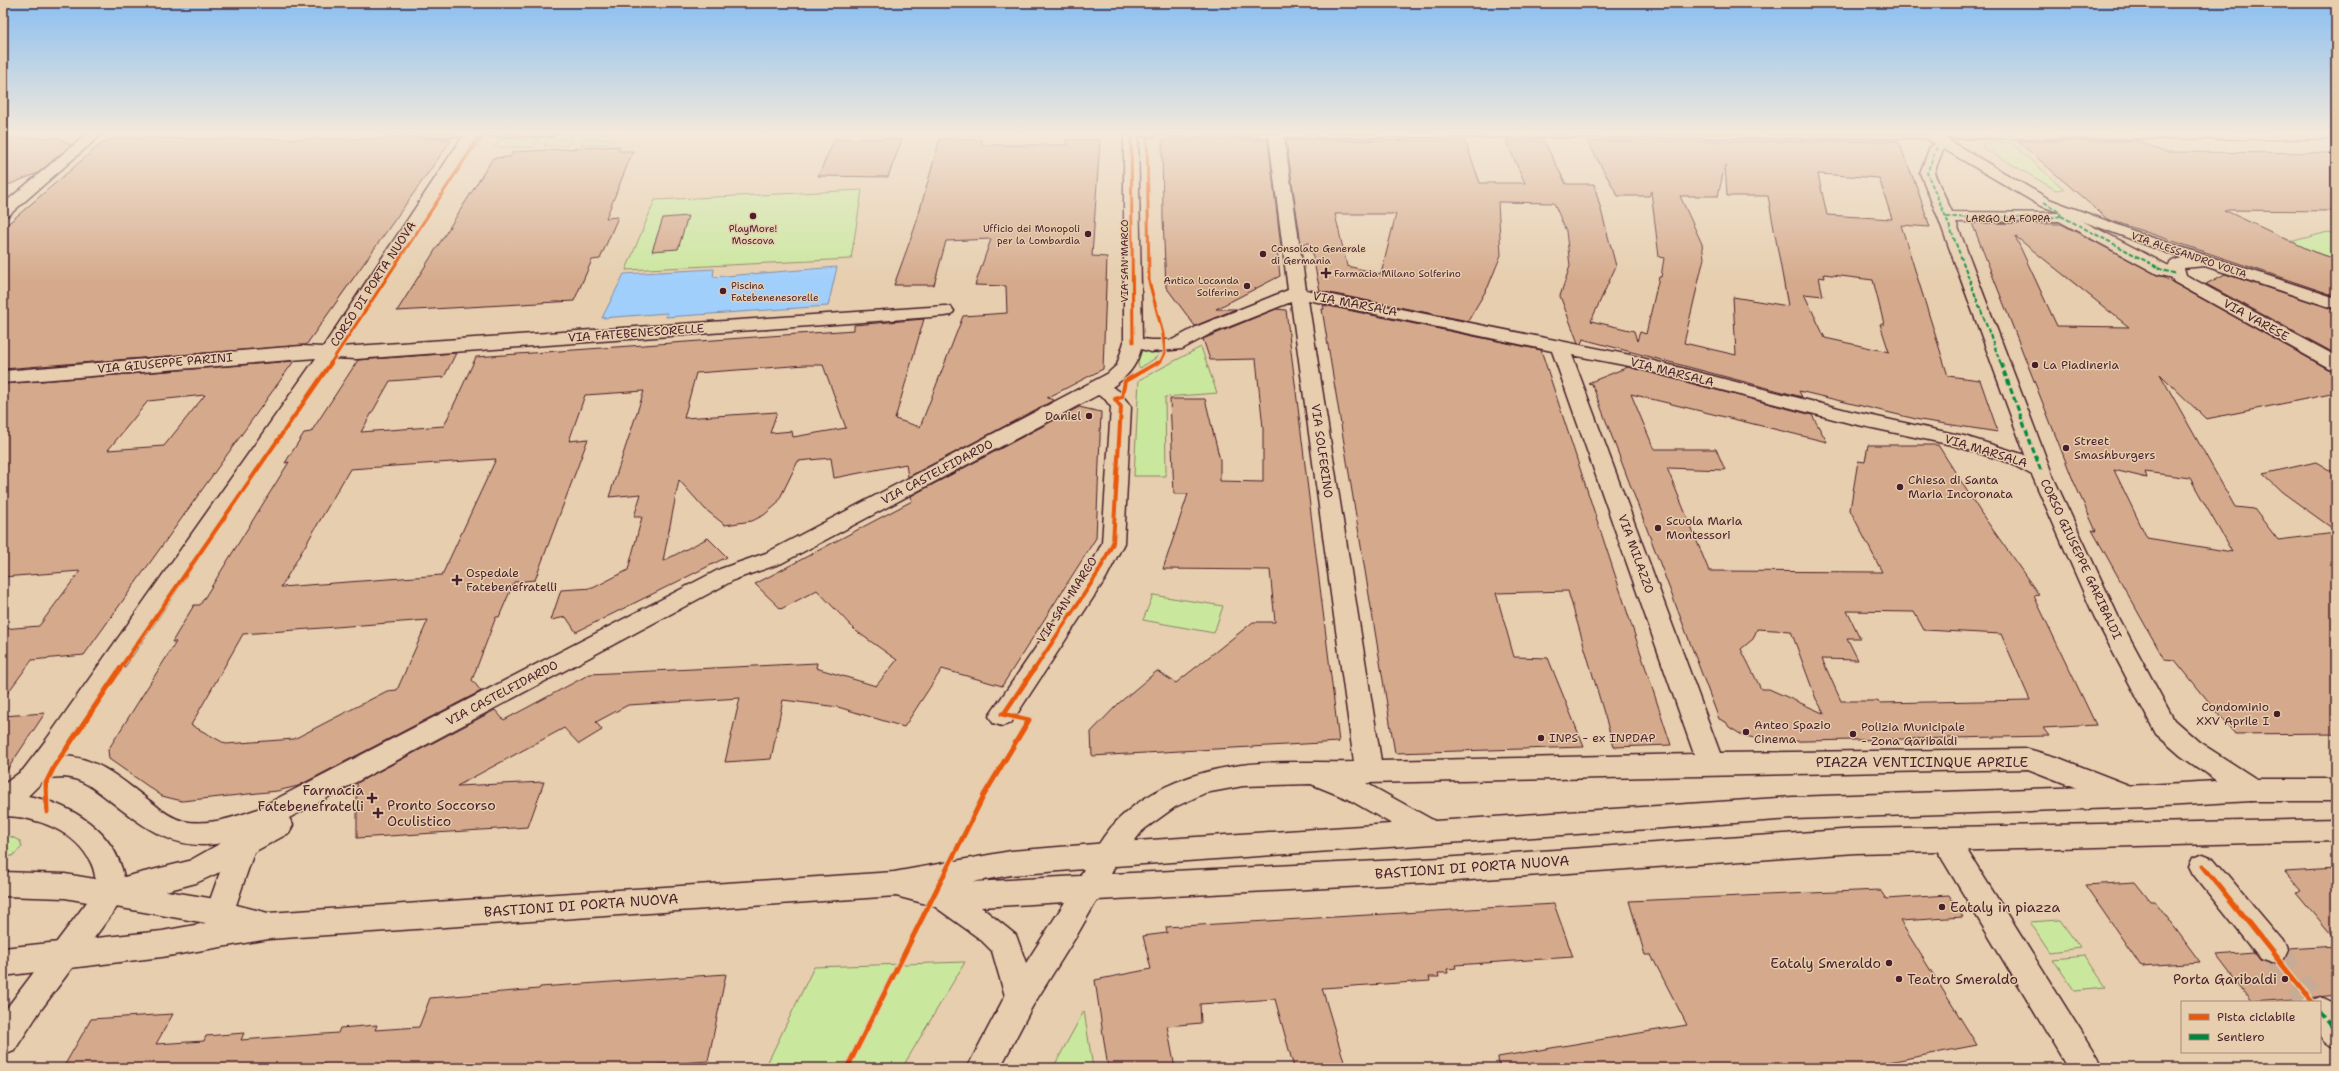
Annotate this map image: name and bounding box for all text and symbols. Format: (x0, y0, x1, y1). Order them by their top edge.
marker: PlayMore! Moscova (748, 211, 758, 221)
street label: LARGO LA FOPPA (1966, 212, 2050, 225)
street label: CORSO DI PORTA NUOVA (327, 218, 420, 350)
street label: VIA SAN MARCO (1118, 219, 1131, 303)
place label: PlayMore! Moscova (729, 222, 778, 247)
place label: Ufficio dei Monopoli per la Lombardia (983, 222, 1081, 247)
marker: Ufficio dei Monopoli per la Lombardia (1083, 229, 1093, 239)
street label: VIA ALESSANDRO VOLTA (2130, 229, 2248, 281)
place label: Consolato Generale di Germania (1271, 242, 1366, 267)
marker: Consolato Generale di Germania (1258, 249, 1268, 259)
place label: Farmacia Milano Solferino (1334, 267, 1461, 280)
marker: Farmacia Milano Solferino (1321, 268, 1331, 278)
place label: Antica Locanda Solferino (1163, 274, 1240, 299)
place label: Piscina Fatebenenesorelle (731, 279, 819, 304)
marker: Antica Locanda Solferino (1242, 281, 1252, 291)
marker: Piscina Fatebenenesorelle (718, 286, 728, 296)
street label: VIA MARSALA (1311, 288, 1399, 320)
street label: VIA VARESE (2220, 295, 2292, 345)
street label: VIA FATEBENESORELLE (567, 320, 705, 346)
street label: VIA GIUSEPPE PARINI (97, 349, 234, 377)
street label: VIA MARSALA (1628, 354, 1716, 390)
place label: La Piadineria (2043, 357, 2120, 373)
marker: La Piadineria (2030, 360, 2040, 370)
street label: VIA SOLFERINO (1307, 403, 1337, 499)
place label: Daniel (1045, 408, 1081, 424)
marker: Daniel (1084, 411, 1094, 421)
street label: VIA MARSALA (1943, 431, 2030, 471)
place label: Street Smashburgers (2074, 433, 2155, 463)
street label: VIA CASTELFIDARDO (878, 436, 996, 508)
marker: Street Smashburgers (2061, 443, 2071, 453)
place label: Chiesa di Santa Maria Incoronata (1908, 472, 2013, 502)
street label: CORSO GIUSEPPE GARIBALDI (2037, 476, 2125, 642)
marker: Chiesa di Santa Maria Incoronata (1895, 482, 1905, 492)
street label: VIA MILAZZO (1614, 512, 1658, 596)
place label: Scuola Maria Montessori (1666, 513, 1743, 543)
marker: Scuola Maria Montessori (1653, 523, 1663, 533)
street label: VIA SAN MARCO (1033, 554, 1101, 646)
place label: Ospedale Fatebenefratelli (466, 565, 557, 595)
marker: Ospedale Fatebenefratelli (451, 574, 463, 586)
street label: VIA CASTELFIDARDO (443, 657, 561, 729)
place label: Condominio XXV Aprile I (2196, 699, 2269, 729)
marker: Condominio XXV Aprile I (2272, 709, 2282, 719)
place label: Anteo Spazio Cinema (1754, 717, 1831, 747)
place label: Polizia Municipale - Zona Garibaldi (1861, 719, 1966, 749)
marker: Anteo Spazio Cinema (1741, 727, 1751, 737)
marker: Polizia Municipale - Zona Garibaldi (1848, 729, 1858, 739)
place label: INPS - ex INPDAP (1549, 730, 1655, 746)
marker: INPS - ex INPDAP (1536, 733, 1546, 743)
street label: PIAZZA VENTICINQUE APRILE (1816, 753, 2028, 771)
place label: Farmacia Fatebenefratelli (258, 781, 364, 815)
marker: Farmacia Fatebenefratelli (367, 793, 377, 803)
place label: Pronto Soccorso Oculistico (387, 796, 496, 830)
marker: Pronto Soccorso Oculistico (372, 807, 384, 819)
street label: BASTIONI DI PORTA NUOVA (1374, 851, 1570, 883)
street label: BASTIONI DI PORTA NUOVA (483, 889, 679, 921)
place label: Eataly in piazza (1950, 898, 2060, 916)
marker: Eataly in piazza (1937, 902, 1947, 912)
place label: Eataly Smeraldo (1770, 954, 1881, 972)
marker: Eataly Smeraldo (1884, 958, 1894, 968)
place label: Teatro Smeraldo (1907, 970, 2018, 988)
place label: Porta Garibaldi (2173, 970, 2277, 988)
marker: Teatro Smeraldo (1894, 974, 1904, 984)
marker: Porta Garibaldi (2280, 974, 2290, 984)
legend (2181, 1001, 2321, 1053)
text: Pista ciclabile (2217, 1009, 2296, 1025)
text: Sentiero (2217, 1029, 2264, 1045)

